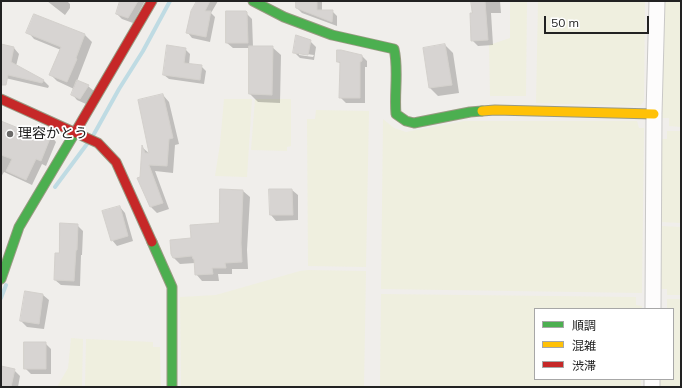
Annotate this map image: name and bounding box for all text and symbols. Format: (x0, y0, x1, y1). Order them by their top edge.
scale bar (546, 8, 651, 34)
text: 50 m (551, 15, 579, 30)
place label: 理容かとう (18, 126, 88, 142)
marker: 理容かとう (5, 129, 15, 139)
legend (534, 308, 674, 380)
text: 順調 (572, 318, 596, 333)
text: 混雑 (572, 338, 596, 353)
text: 渋滞 (572, 358, 596, 373)

